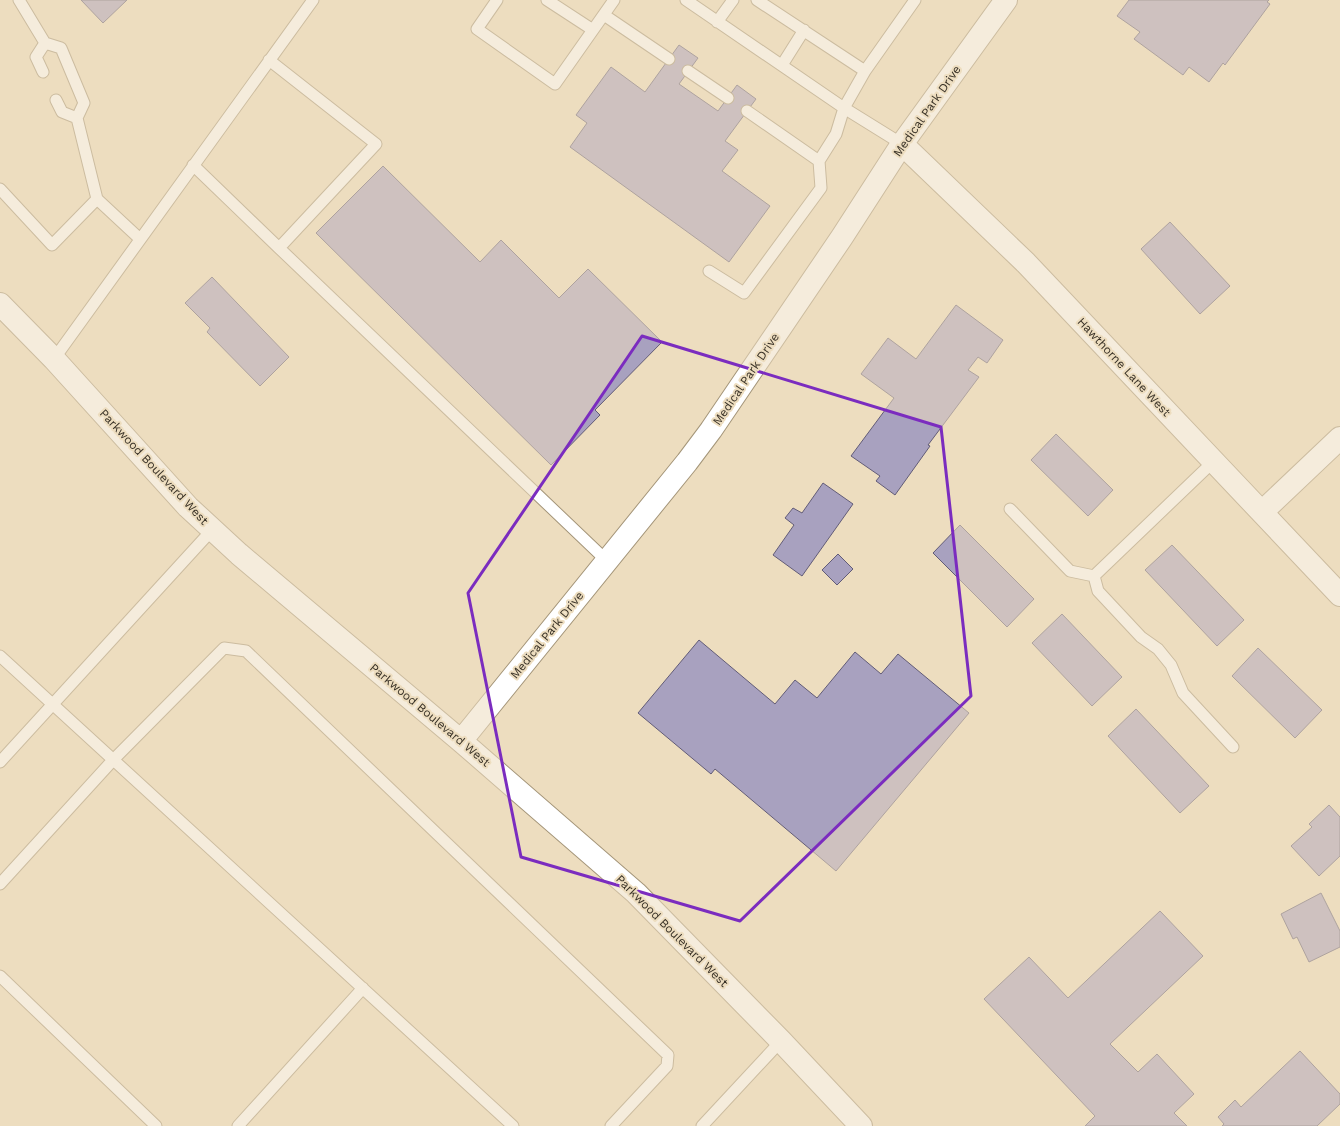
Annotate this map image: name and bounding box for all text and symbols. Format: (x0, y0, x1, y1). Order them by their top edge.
street label: Medical Park Drive (890, 63, 964, 159)
street label: Hawthorne Lane West (1075, 315, 1173, 419)
street label: Medical Park Drive (710, 330, 782, 428)
street label: Parkwood Boulevard West (97, 406, 211, 528)
street label: Medical Park Drive (508, 589, 587, 681)
street label: Parkwood Boulevard West (367, 661, 493, 769)
street label: Parkwood Boulevard West (613, 872, 731, 990)

